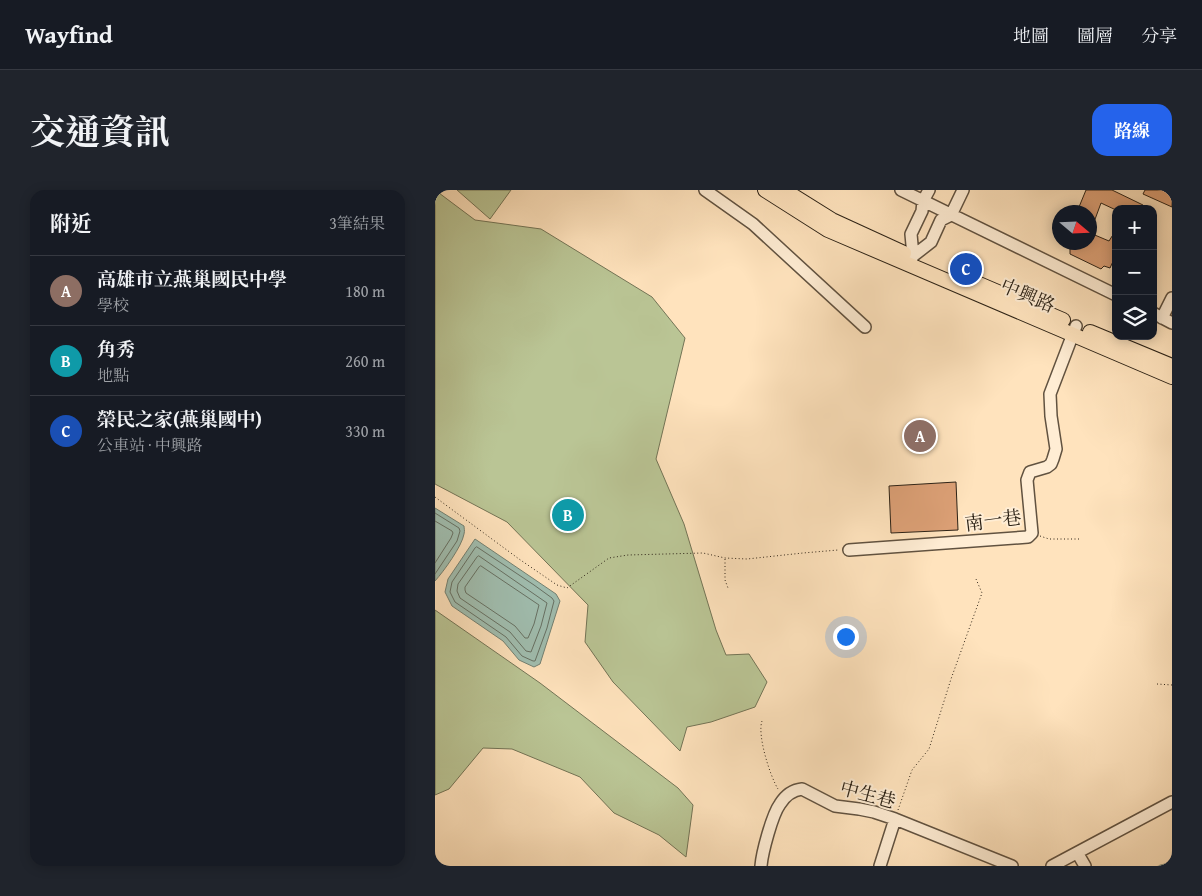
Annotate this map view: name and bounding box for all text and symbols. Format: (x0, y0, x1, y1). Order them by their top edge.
text: Wayfind (25, 17, 113, 52)
text: 地圖 (1013, 22, 1049, 49)
text: 圖層 (1077, 22, 1113, 49)
text: 分享 (1141, 22, 1177, 49)
button: 路線 (1092, 104, 1172, 156)
text: 交通資訊 (30, 106, 170, 157)
north arrow (1052, 205, 1097, 250)
map controls (1112, 205, 1157, 340)
button: + (1112, 205, 1157, 250)
text: 附近 (50, 208, 92, 239)
text: 3筆結果 (329, 211, 385, 235)
pin: C (950, 250, 982, 288)
button: − (1112, 250, 1157, 295)
text: 高雄市立燕巢國民中學 (97, 265, 287, 293)
street label: 中興路 (996, 271, 1060, 319)
text: A (61, 279, 71, 303)
text: 180 m (345, 279, 385, 303)
text: 學校 (97, 293, 129, 317)
button: layers (1112, 295, 1157, 340)
text: 角秀 (97, 335, 135, 363)
text: B (61, 349, 71, 373)
text: 260 m (345, 349, 385, 373)
text: 地點 (97, 363, 129, 387)
text: 榮民之家(燕巢國中) (97, 405, 262, 433)
pin: A (904, 417, 936, 455)
text: C (61, 419, 71, 443)
text: 330 m (345, 419, 385, 443)
text: 公車站 · 中興路 (97, 433, 203, 457)
pin: B (552, 496, 584, 534)
street label: 南一巷 (963, 503, 1023, 537)
your location (833, 624, 859, 650)
street label: 中生巷 (837, 773, 899, 815)

